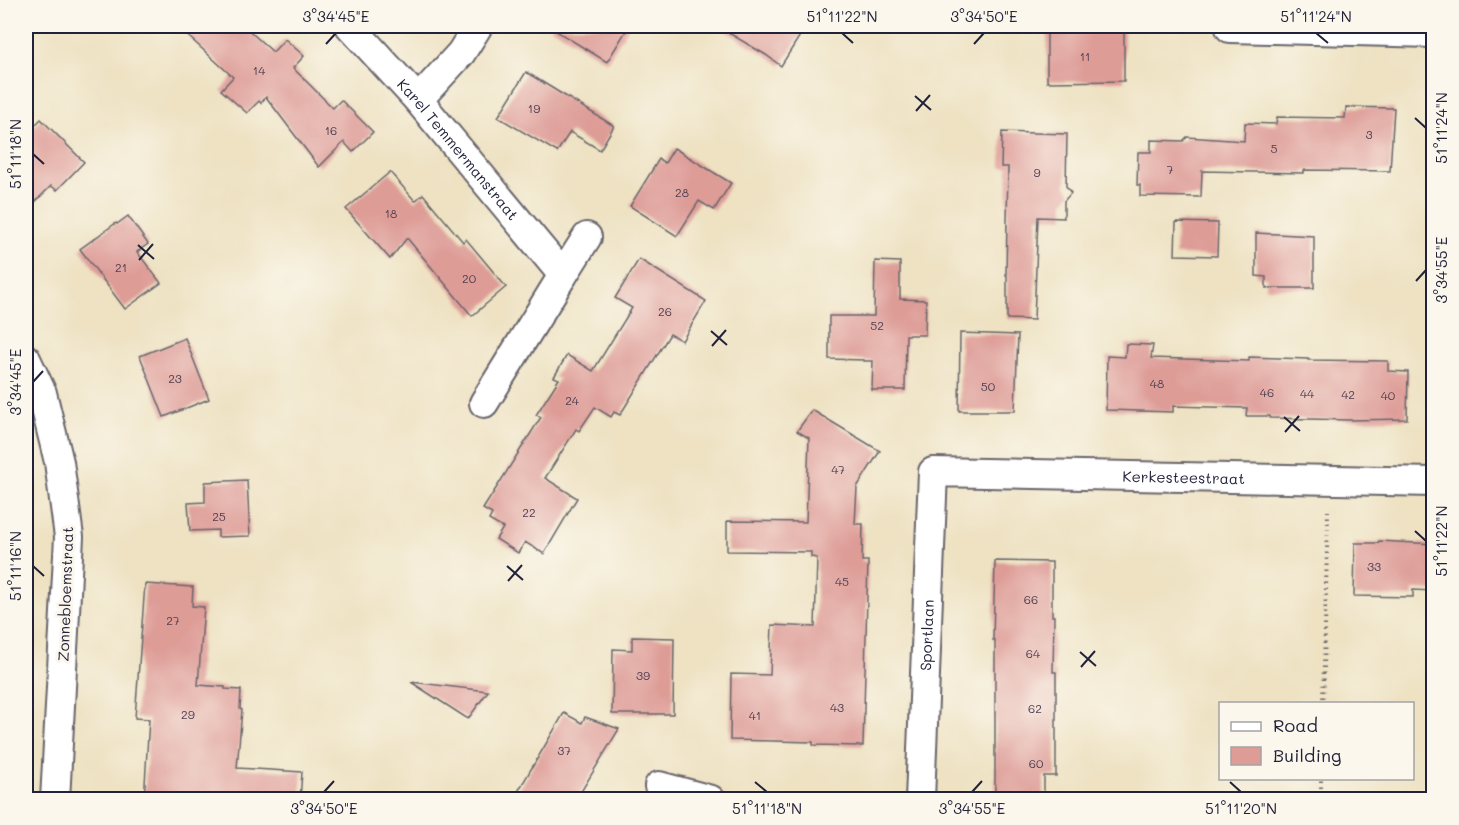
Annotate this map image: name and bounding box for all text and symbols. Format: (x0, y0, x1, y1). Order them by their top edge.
text: 3°34'45"E (303, 6, 370, 26)
text: 51°11'22"N (806, 6, 878, 26)
text: 3°34'50"E (950, 6, 1018, 26)
text: 51°11'24"N (1280, 6, 1352, 26)
house number: 11 (1080, 48, 1090, 64)
house number: 14 (253, 62, 265, 78)
street label: Karel Temmermanstraat (393, 74, 523, 224)
text: 51°11'24"N (1431, 92, 1451, 164)
house number: 19 (528, 100, 540, 116)
text: 51°11'18"N (5, 119, 25, 189)
house number: 16 (325, 122, 337, 138)
house number: 3 (1365, 126, 1373, 142)
house number: 5 (1271, 140, 1278, 156)
house number: 7 (1167, 161, 1174, 177)
house number: 9 (1033, 164, 1041, 180)
house number: 28 (675, 184, 689, 200)
house number: 18 (385, 205, 397, 221)
text: 3°34'55"E (1431, 236, 1451, 303)
house number: 21 (115, 259, 127, 275)
house number: 20 (462, 270, 477, 286)
house number: 26 (658, 303, 672, 319)
house number: 52 (870, 317, 884, 333)
text: 3°34'45"E (5, 348, 25, 415)
house number: 23 (168, 370, 182, 386)
house number: 48 (1150, 375, 1164, 391)
house number: 50 (981, 378, 996, 394)
house number: 46 (1260, 384, 1274, 400)
house number: 44 (1300, 385, 1314, 401)
house number: 42 (1341, 386, 1355, 402)
house number: 40 (1381, 387, 1396, 403)
house number: 24 (565, 392, 579, 408)
house number: 47 (831, 461, 845, 477)
street label: Kerkesteestraat (1122, 466, 1245, 488)
house number: 22 (522, 504, 536, 520)
text: 51°11'22"N (1431, 505, 1451, 577)
house number: 25 (212, 508, 226, 524)
street label: Zonnebloemstraat (53, 526, 77, 662)
text: 51°11'16"N (5, 531, 25, 601)
house number: 33 (1367, 558, 1381, 574)
house number: 45 (835, 573, 849, 589)
house number: 66 (1024, 591, 1038, 607)
street label: Sportlaan (915, 599, 938, 671)
house number: 27 (166, 612, 180, 628)
house number: 64 (1026, 645, 1040, 661)
house number: 39 (636, 667, 650, 683)
house number: 43 (830, 699, 844, 715)
house number: 62 (1028, 700, 1042, 716)
legend (1219, 702, 1414, 780)
house number: 29 (181, 706, 195, 722)
house number: 41 (749, 707, 761, 723)
text: Road (1273, 713, 1318, 737)
house number: 37 (557, 742, 571, 758)
text: Building (1273, 743, 1341, 767)
house number: 60 (1029, 755, 1044, 771)
text: 3°34'50"E (290, 798, 358, 818)
text: 51°11'18"N (732, 798, 802, 818)
text: 3°34'55"E (939, 798, 1006, 818)
text: 51°11'20"N (1205, 798, 1277, 818)

